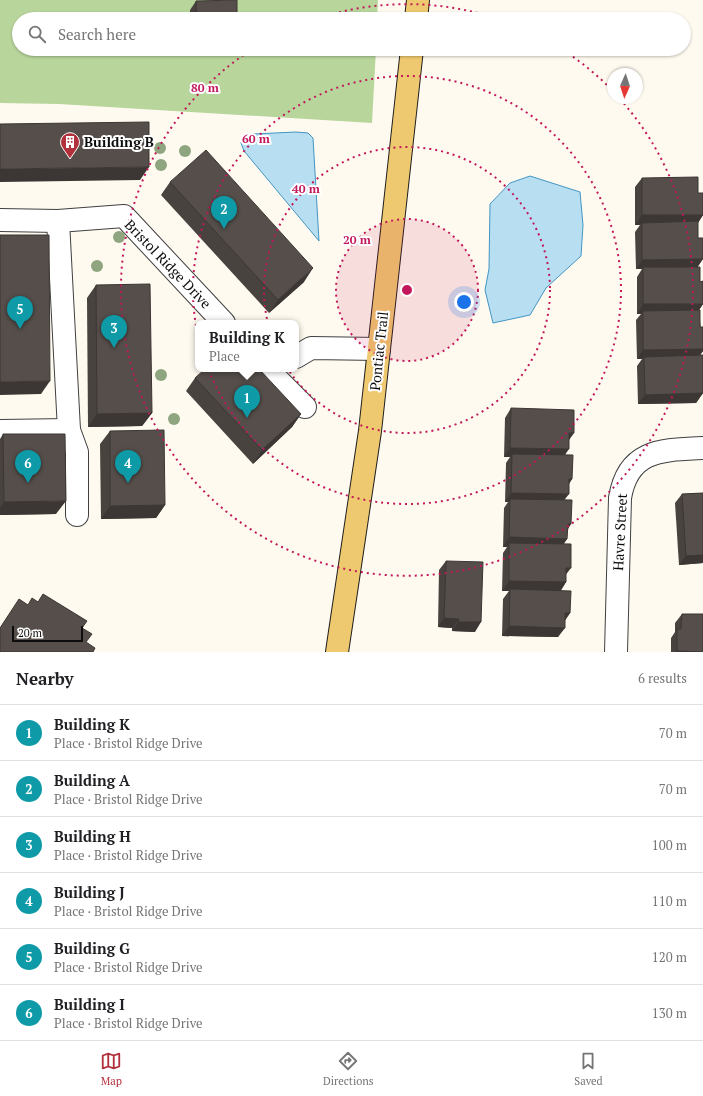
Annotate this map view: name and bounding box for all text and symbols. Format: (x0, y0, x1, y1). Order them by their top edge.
search box (12, 12, 691, 56)
icon: search (26, 23, 48, 45)
text: Search here (58, 24, 136, 44)
north arrow (607, 68, 643, 104)
text: 80 m (191, 80, 219, 95)
building icon: Building B (59, 131, 81, 159)
text: 60 m (242, 131, 270, 146)
place label: Building B (84, 132, 154, 151)
text: 40 m (292, 181, 320, 196)
pin: 2 (211, 196, 237, 229)
street label: Bristol Ridge Drive (121, 215, 216, 312)
text: 20 m (343, 232, 371, 247)
centre of rings (400, 283, 414, 297)
your location (454, 292, 474, 312)
pin: 5 (7, 296, 33, 329)
street label: Pontiac Trail (365, 310, 392, 391)
pin: 3 (101, 315, 127, 348)
popup (195, 320, 299, 372)
text: Building K (209, 327, 285, 347)
text: Place (209, 347, 240, 365)
pin: 1 (234, 385, 260, 418)
pin: 6 (15, 450, 41, 483)
pin: 4 (115, 450, 141, 483)
street label: Havre Street (608, 492, 631, 571)
scale bar (12, 624, 83, 643)
text: 20 m (18, 626, 42, 640)
text: Nearby (16, 667, 74, 690)
text: 6 results (638, 669, 687, 687)
text: Building K (54, 714, 130, 734)
text: 1 (25, 724, 33, 742)
text: 70 m (659, 724, 687, 742)
text: Place · Bristol Ridge Drive (54, 734, 203, 752)
text: Building A (54, 770, 130, 790)
text: 2 (25, 780, 33, 798)
text: 70 m (659, 780, 687, 798)
text: Place · Bristol Ridge Drive (54, 790, 203, 808)
text: Building H (54, 826, 131, 846)
text: 3 (25, 836, 33, 854)
text: 100 m (652, 836, 687, 854)
text: Place · Bristol Ridge Drive (54, 846, 203, 864)
text: Building J (54, 882, 125, 902)
text: 4 (25, 892, 33, 910)
text: 110 m (652, 892, 687, 910)
text: Place · Bristol Ridge Drive (54, 902, 203, 920)
text: Building G (54, 938, 130, 958)
text: 5 (25, 948, 33, 966)
text: 120 m (652, 948, 687, 966)
text: Place · Bristol Ridge Drive (54, 958, 203, 976)
text: Building I (54, 994, 125, 1014)
text: 6 (25, 1004, 33, 1022)
text: 130 m (652, 1004, 687, 1022)
text: Place · Bristol Ridge Drive (54, 1014, 203, 1032)
tab: Map (100, 1050, 122, 1088)
tab: Directions (323, 1050, 374, 1088)
tab: Saved (574, 1050, 603, 1088)

